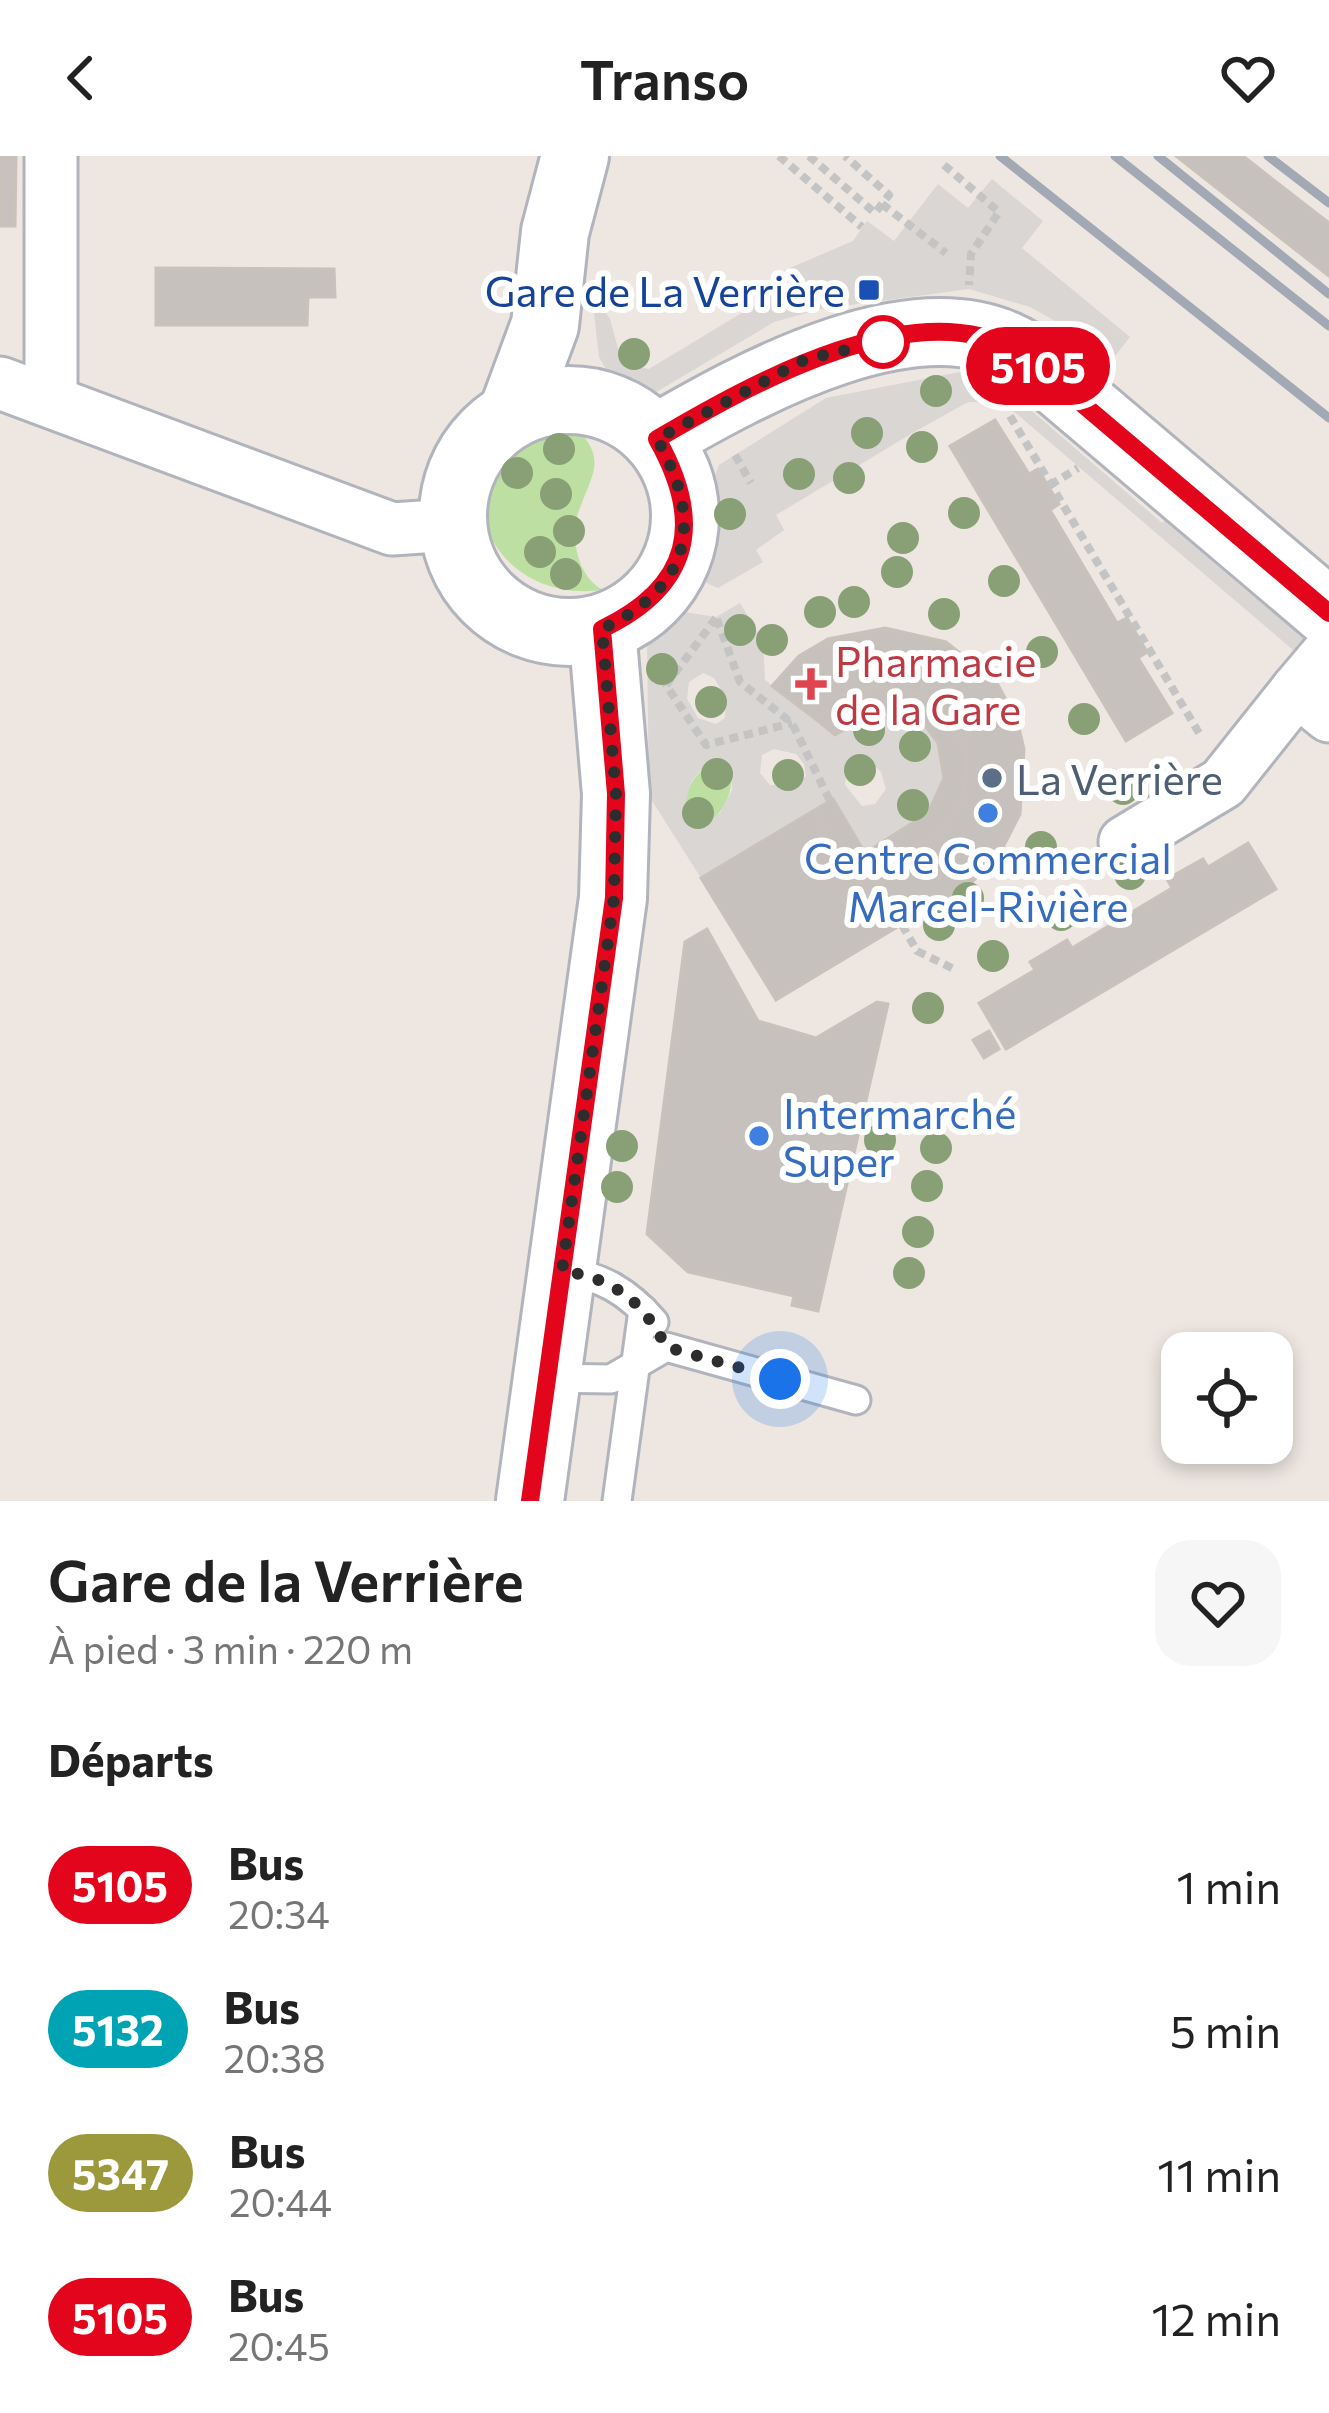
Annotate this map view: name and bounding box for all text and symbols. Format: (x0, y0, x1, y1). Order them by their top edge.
icon: back (48, 45, 114, 111)
text: Transo (580, 45, 749, 111)
icon: heart (1215, 45, 1281, 111)
place label: Gare de La Verrière (485, 264, 845, 316)
marker: Gare de La Verrière (856, 277, 882, 303)
unlabelled marker (858, 317, 908, 367)
line badge: 5105 (954, 327, 1122, 405)
text: 5105 (990, 340, 1086, 392)
place label: Pharmacie de la Gare (835, 634, 1037, 734)
marker: Pharmacie de la Gare (798, 671, 824, 697)
place label: La Verrière (1016, 752, 1223, 804)
marker: La Verrière (979, 765, 1005, 791)
marker: Centre Commercial Marcel-Rivière (975, 800, 1001, 826)
place label: Centre Commercial Marcel-Rivière (804, 831, 1172, 931)
place label: Intermarché Super (783, 1086, 1016, 1186)
marker: Intermarché Super (746, 1123, 772, 1149)
map controls (1161, 1332, 1293, 1464)
button: locate (1161, 1332, 1293, 1464)
your location (750, 1349, 810, 1409)
button: heart (1155, 1540, 1281, 1666)
text: Gare de la Verrière (48, 1544, 524, 1614)
text: À pied · 3 min · 220 m (48, 1624, 413, 1672)
text: Départs (48, 1731, 214, 1786)
text: Bus (228, 1834, 304, 1889)
text: 1 min (1177, 1858, 1281, 1913)
text: 5105 (72, 1859, 168, 1911)
text: 20:34 (228, 1889, 330, 1937)
text: Bus (224, 1978, 300, 2033)
text: 5 min (1170, 2002, 1281, 2057)
text: 5132 (72, 2003, 164, 2055)
text: 20:38 (224, 2033, 326, 2081)
text: Bus (229, 2122, 305, 2177)
text: 11 min (1157, 2146, 1281, 2201)
text: 5347 (72, 2147, 169, 2199)
text: 20:44 (229, 2177, 332, 2225)
text: Bus (228, 2266, 304, 2321)
text: 12 min (1152, 2290, 1281, 2345)
text: 5105 (72, 2291, 168, 2343)
text: 20:45 (228, 2321, 330, 2369)

